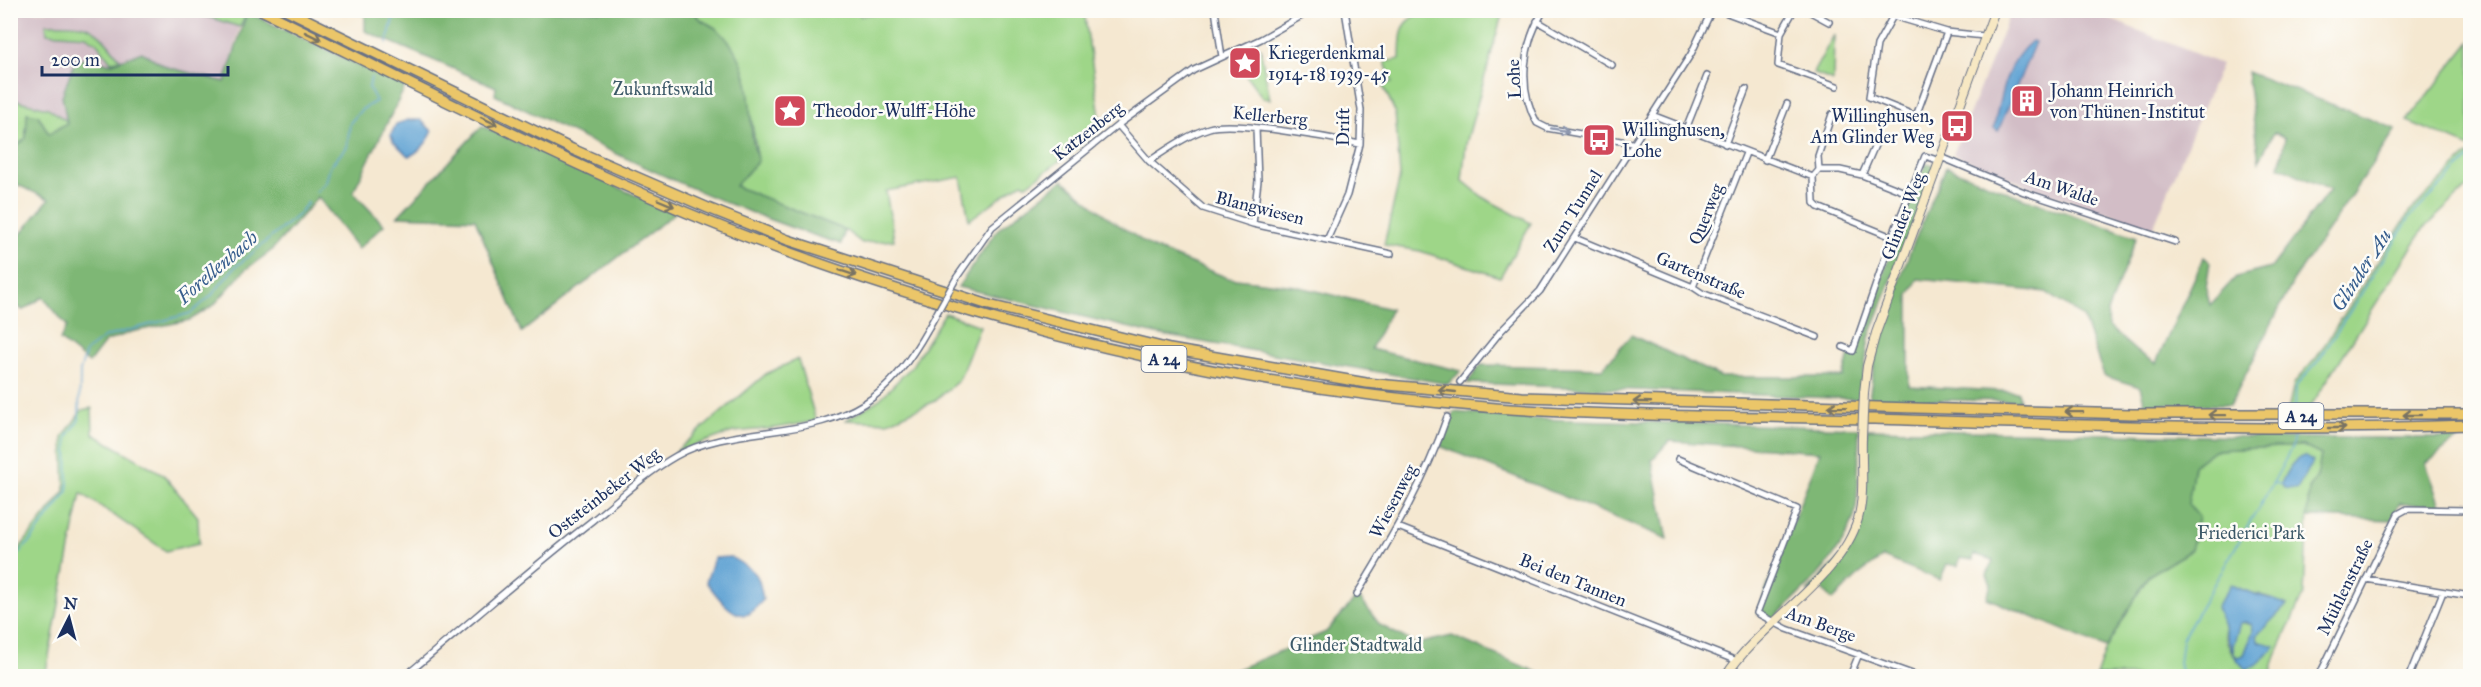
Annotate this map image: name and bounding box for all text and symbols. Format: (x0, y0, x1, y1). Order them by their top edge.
one-way arrow (304, 31, 322, 42)
scale bar (42, 39, 228, 77)
place label: Kriegerdenkmal 1914-18 1939-45 (1268, 42, 1390, 85)
place icon: Kriegerdenkmal 1914-18 1939-45 (1227, 45, 1263, 81)
text: 200 m (51, 49, 100, 71)
street label: Lohe (1502, 59, 1526, 99)
park label: Zukunftswald (613, 78, 713, 100)
place label: Johann Heinrich von Thünen-Institut (2048, 80, 2206, 123)
building icon: Johann Heinrich von Thünen-Institut (2009, 83, 2045, 119)
place icon: Theodor-Wulff-Höhe (772, 93, 808, 129)
street label: Katzenberg (1048, 96, 1129, 166)
place label: Theodor-Wulff-Höhe (813, 100, 976, 122)
street label: Kellerberg (1231, 101, 1309, 132)
place label: Willinghusen, Am Glinder Weg (1810, 105, 1935, 149)
street label: Drift (1332, 107, 1354, 146)
bus stop icon: Willinghusen, Am Glinder Weg (1939, 108, 1975, 144)
one-way arrow (480, 115, 498, 127)
place label: Willinghusen, Lohe (1622, 119, 1725, 162)
bus stop icon: Willinghusen, Lohe (1581, 122, 1617, 158)
one-way arrow (1550, 125, 1569, 136)
street label: Zum Tunnel (1539, 165, 1607, 256)
street label: Am Walde (2021, 165, 2102, 211)
street label: Glinder Weg (1876, 168, 1931, 263)
street label: Querweg (1684, 180, 1729, 248)
street label: Blangwiesen (1213, 186, 1307, 231)
one-way arrow (656, 198, 675, 209)
water label: Glinder Au (2325, 224, 2397, 316)
water label: Forellenbach (171, 225, 263, 309)
street label: Gartenstraße (1653, 246, 1749, 304)
one-way arrow (838, 268, 857, 279)
road number: A 24 (1142, 346, 1186, 372)
one-way arrow (1438, 385, 1458, 396)
one-way arrow (1632, 397, 1652, 408)
one-way arrow (1827, 402, 1847, 413)
road number: A 24 (2278, 403, 2324, 429)
one-way arrow (2064, 407, 2084, 418)
one-way arrow (2208, 409, 2228, 421)
one-way arrow (2403, 409, 2423, 421)
one-way arrow (2327, 422, 2347, 434)
street label: Oststeinbeker Weg (543, 442, 666, 544)
street label: Wiesenweg (1364, 460, 1423, 542)
park label: Friederici Park (2197, 522, 2305, 544)
street label: Mühlenstraße (2312, 535, 2378, 639)
street label: Bei den Tannen (1516, 548, 1630, 612)
north arrow (39, 588, 99, 648)
text: N (63, 593, 79, 614)
street label: Am Berge (1782, 601, 1859, 648)
park label: Glinder Stadtwald (1290, 634, 1422, 656)

